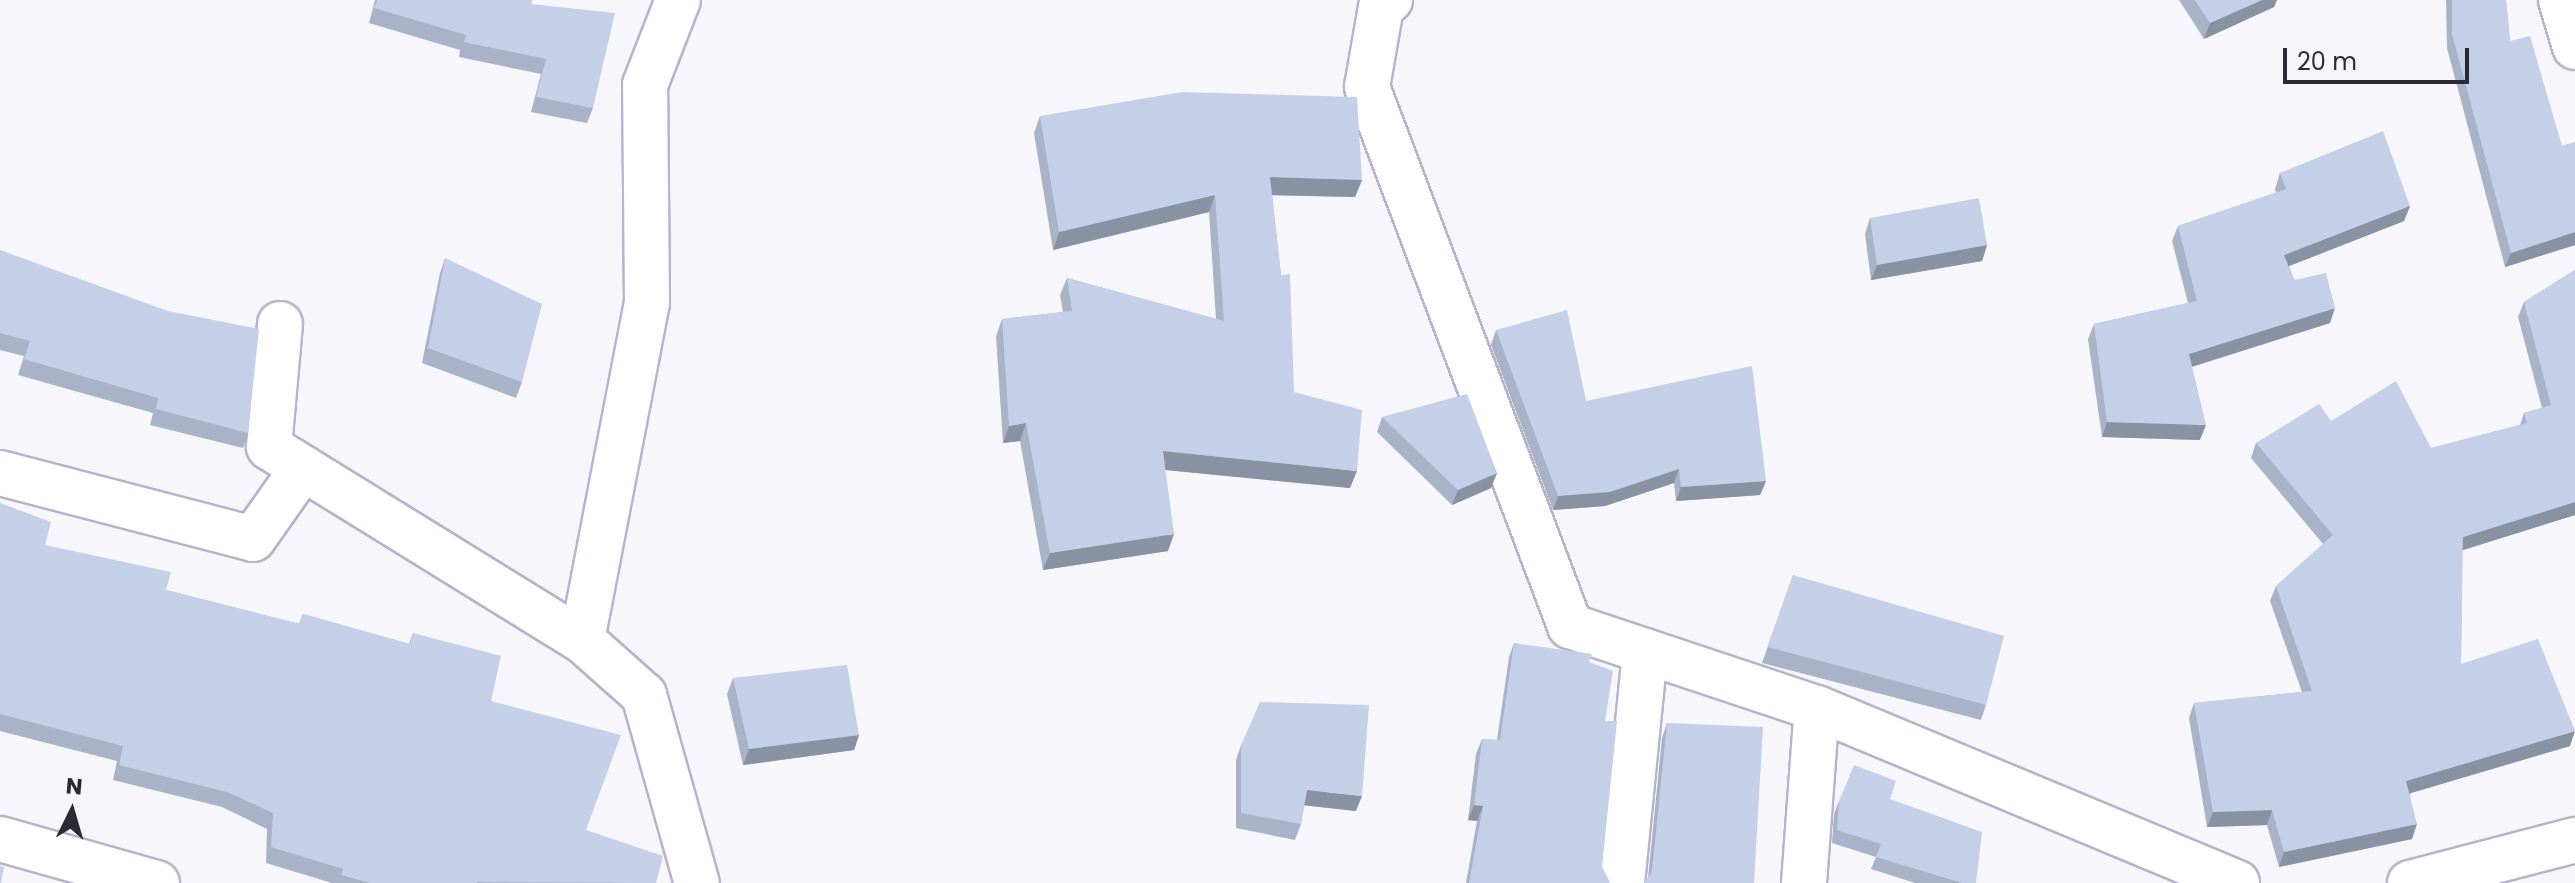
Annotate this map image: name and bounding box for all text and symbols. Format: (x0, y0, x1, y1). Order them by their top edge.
scale bar (2287, 32, 2473, 82)
text: 20 m (2297, 45, 2357, 78)
text: N (65, 770, 84, 803)
north arrow (32, 771, 112, 851)

